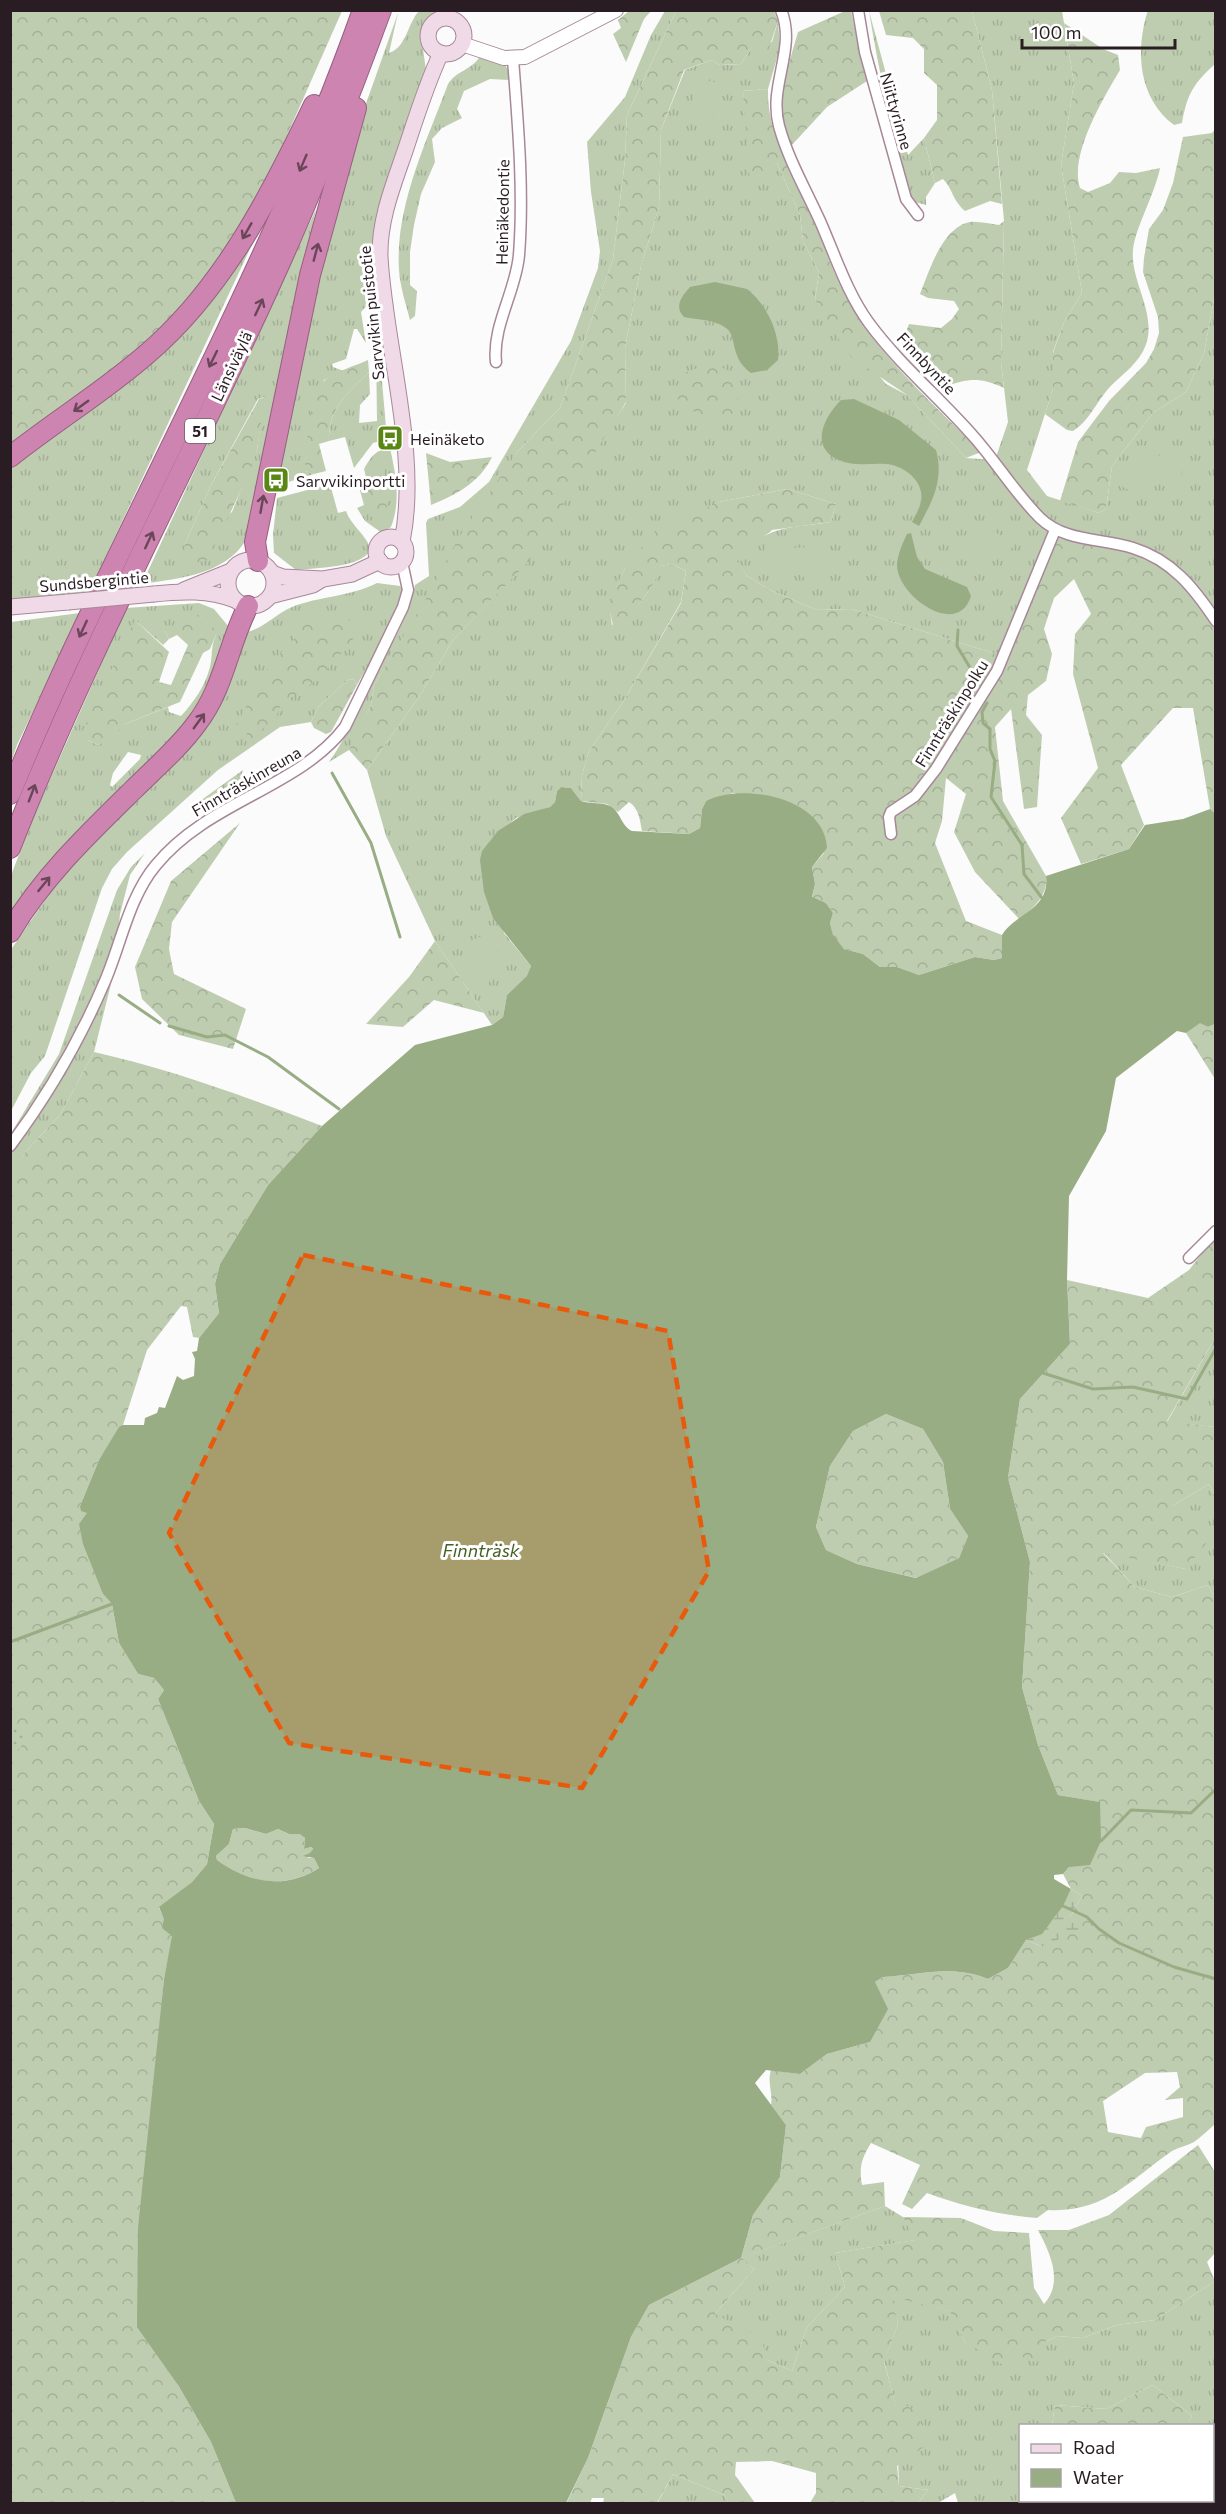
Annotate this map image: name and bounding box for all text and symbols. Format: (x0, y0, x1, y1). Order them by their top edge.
scale bar (1022, 12, 1175, 50)
text: 100 m (1031, 21, 1081, 43)
street label: Niittyrinne (877, 70, 917, 152)
one-way arrow (297, 153, 308, 171)
street label: Heinäkedontie (492, 159, 512, 265)
one-way arrow (241, 222, 253, 239)
one-way arrow (311, 243, 323, 262)
street label: Sarvvikin puistotie (355, 245, 387, 381)
one-way arrow (254, 298, 266, 316)
street label: Länsiväylä (207, 328, 255, 404)
street label: Finnbyntie (894, 328, 960, 398)
one-way arrow (207, 349, 219, 367)
one-way arrow (73, 400, 89, 412)
road number: 51 (185, 419, 215, 443)
bus stop icon: Heinäketo (375, 423, 405, 453)
place label: Heinäketo (410, 429, 485, 448)
bus stop icon: Sarvvikinportti (261, 465, 291, 495)
place label: Sarvvikinportti (296, 471, 405, 490)
one-way arrow (257, 495, 268, 514)
one-way arrow (143, 531, 155, 549)
street label: Sundsbergintie (39, 567, 149, 595)
one-way arrow (77, 620, 89, 638)
street label: Finnträskinpolku (910, 656, 992, 770)
one-way arrow (192, 713, 205, 729)
street label: Finnträskinreuna (188, 742, 304, 820)
one-way arrow (27, 784, 38, 803)
one-way arrow (37, 876, 50, 892)
water label: Finnträsk (442, 1539, 521, 1561)
legend (1019, 2424, 1214, 2502)
text: Road (1073, 2436, 1115, 2458)
text: Water (1073, 2466, 1124, 2488)

